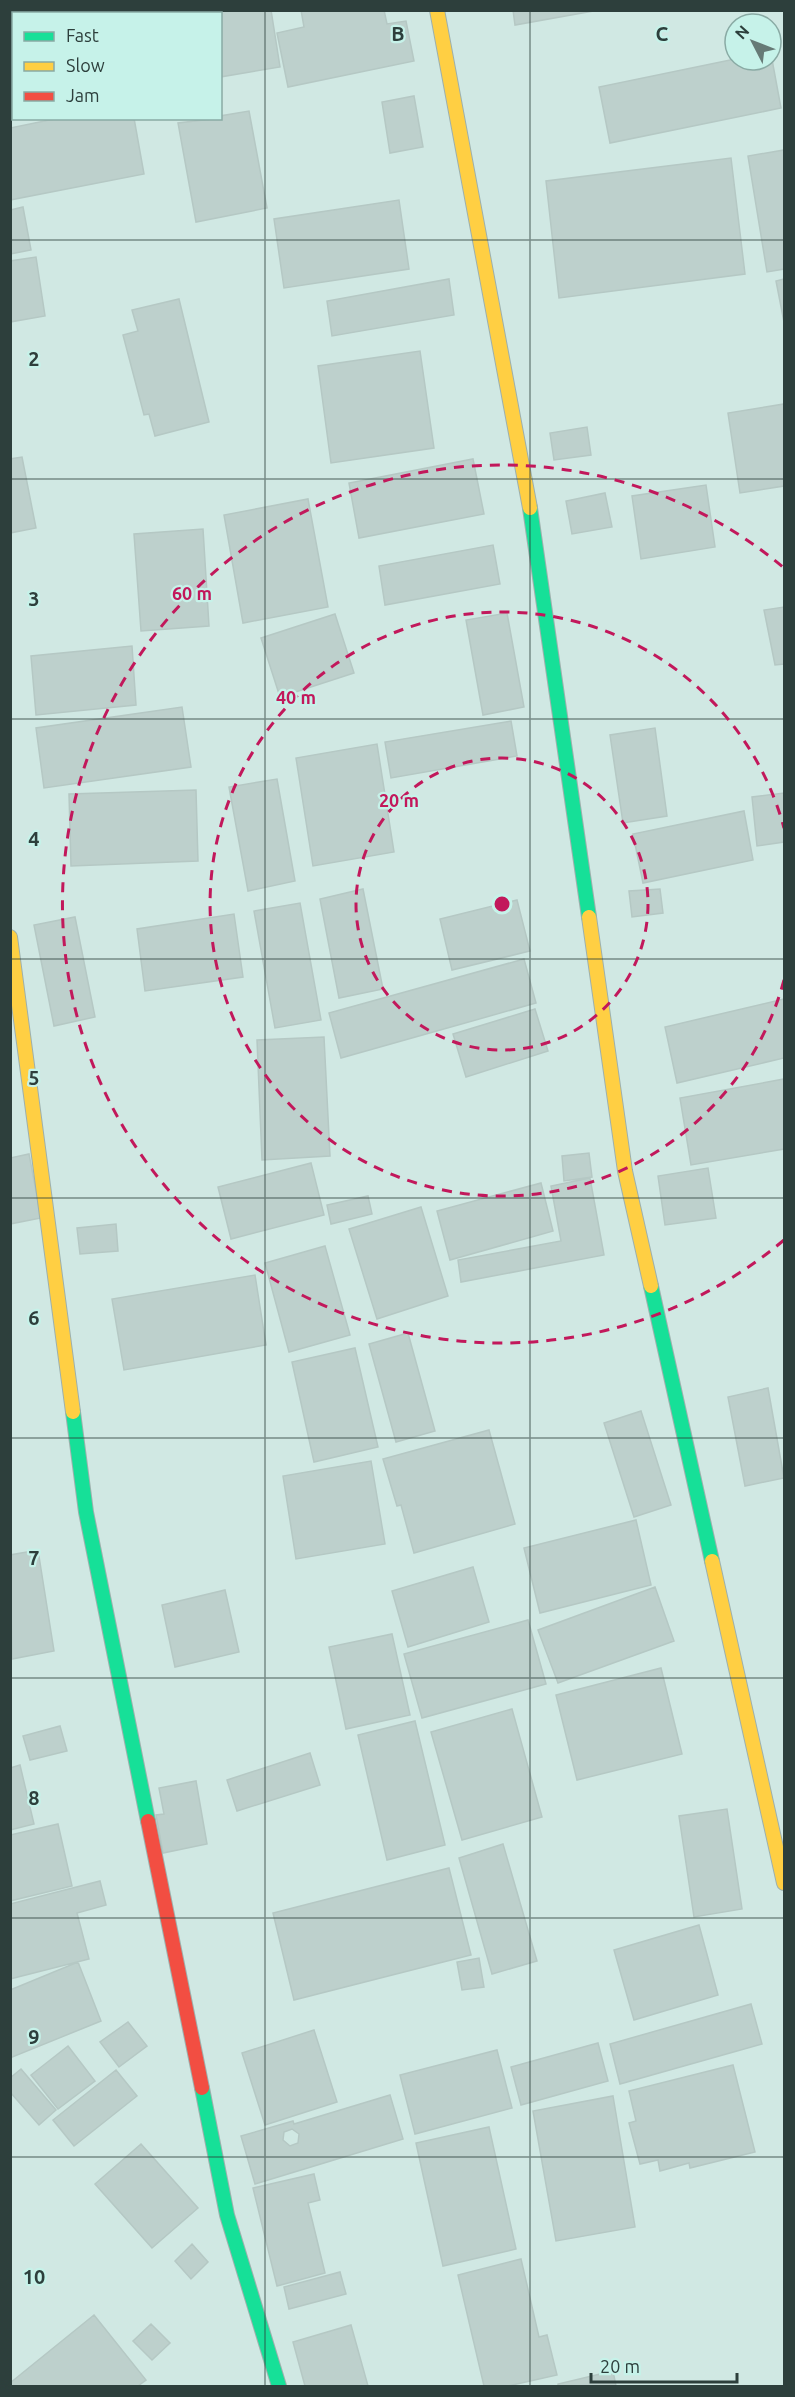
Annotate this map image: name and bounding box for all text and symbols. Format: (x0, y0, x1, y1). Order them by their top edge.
legend (12, 12, 222, 120)
north arrow (723, 12, 783, 72)
text: B (391, 22, 405, 45)
text: C (656, 22, 669, 45)
text: N (731, 22, 753, 42)
text: Fast (66, 25, 99, 45)
text: Slow (66, 55, 105, 75)
text: Jam (66, 85, 100, 105)
text: 2 (28, 347, 40, 370)
text: 60 m (172, 583, 212, 603)
text: 3 (28, 587, 40, 610)
text: 40 m (276, 687, 316, 707)
text: 20 m (379, 790, 419, 810)
text: 4 (28, 827, 40, 850)
centre of rings (492, 894, 512, 914)
text: 5 (28, 1066, 40, 1089)
text: 6 (28, 1306, 40, 1329)
text: 7 (28, 1546, 40, 1569)
text: 8 (28, 1786, 40, 1809)
text: 9 (28, 2025, 40, 2048)
text: 10 (23, 2265, 45, 2288)
scale bar (591, 2346, 736, 2384)
text: 20 m (600, 2356, 640, 2376)

